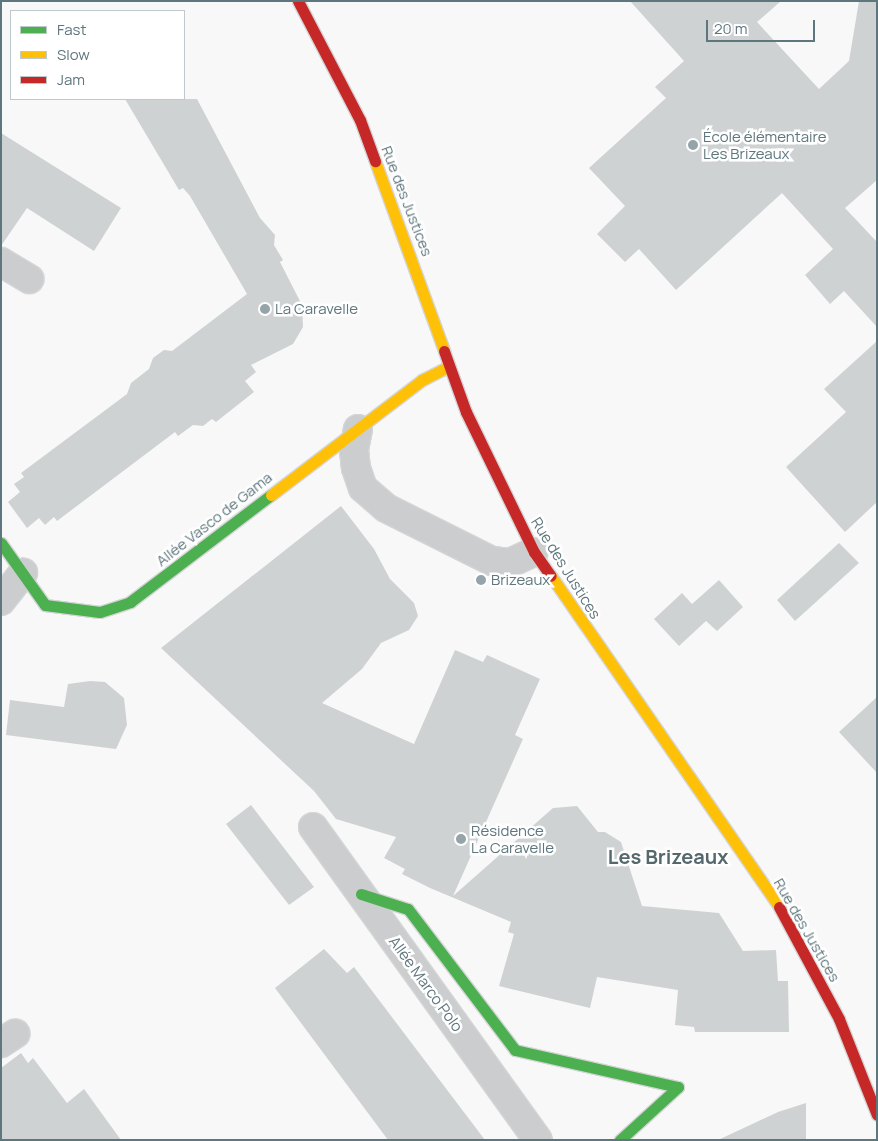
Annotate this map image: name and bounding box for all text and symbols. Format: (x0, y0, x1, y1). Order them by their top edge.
legend (10, 10, 185, 100)
scale bar (708, 10, 817, 42)
text: 20 m (714, 18, 747, 39)
text: Fast (57, 19, 86, 40)
text: Slow (57, 44, 90, 65)
text: Jam (57, 69, 85, 90)
place label: École élémentaire Les Brizeaux (703, 127, 827, 162)
marker: École élémentaire Les Brizeaux (687, 139, 699, 151)
street label: Rue des Justices (378, 143, 436, 259)
place label: La Caravelle (275, 300, 358, 318)
marker: La Caravelle (259, 303, 271, 315)
street label: Allée Vasco de Gama (152, 468, 276, 570)
street label: Rue des Justices (527, 514, 605, 622)
place label: Brizeaux (491, 571, 550, 589)
marker: Brizeaux (475, 574, 487, 586)
place label: Résidence La Caravelle (471, 821, 554, 856)
marker: Résidence La Caravelle (455, 833, 467, 845)
district label: Les Brizeaux (608, 844, 728, 868)
street label: Rue des Justices (770, 875, 844, 985)
street label: Allée Marco Polo (385, 933, 467, 1035)

